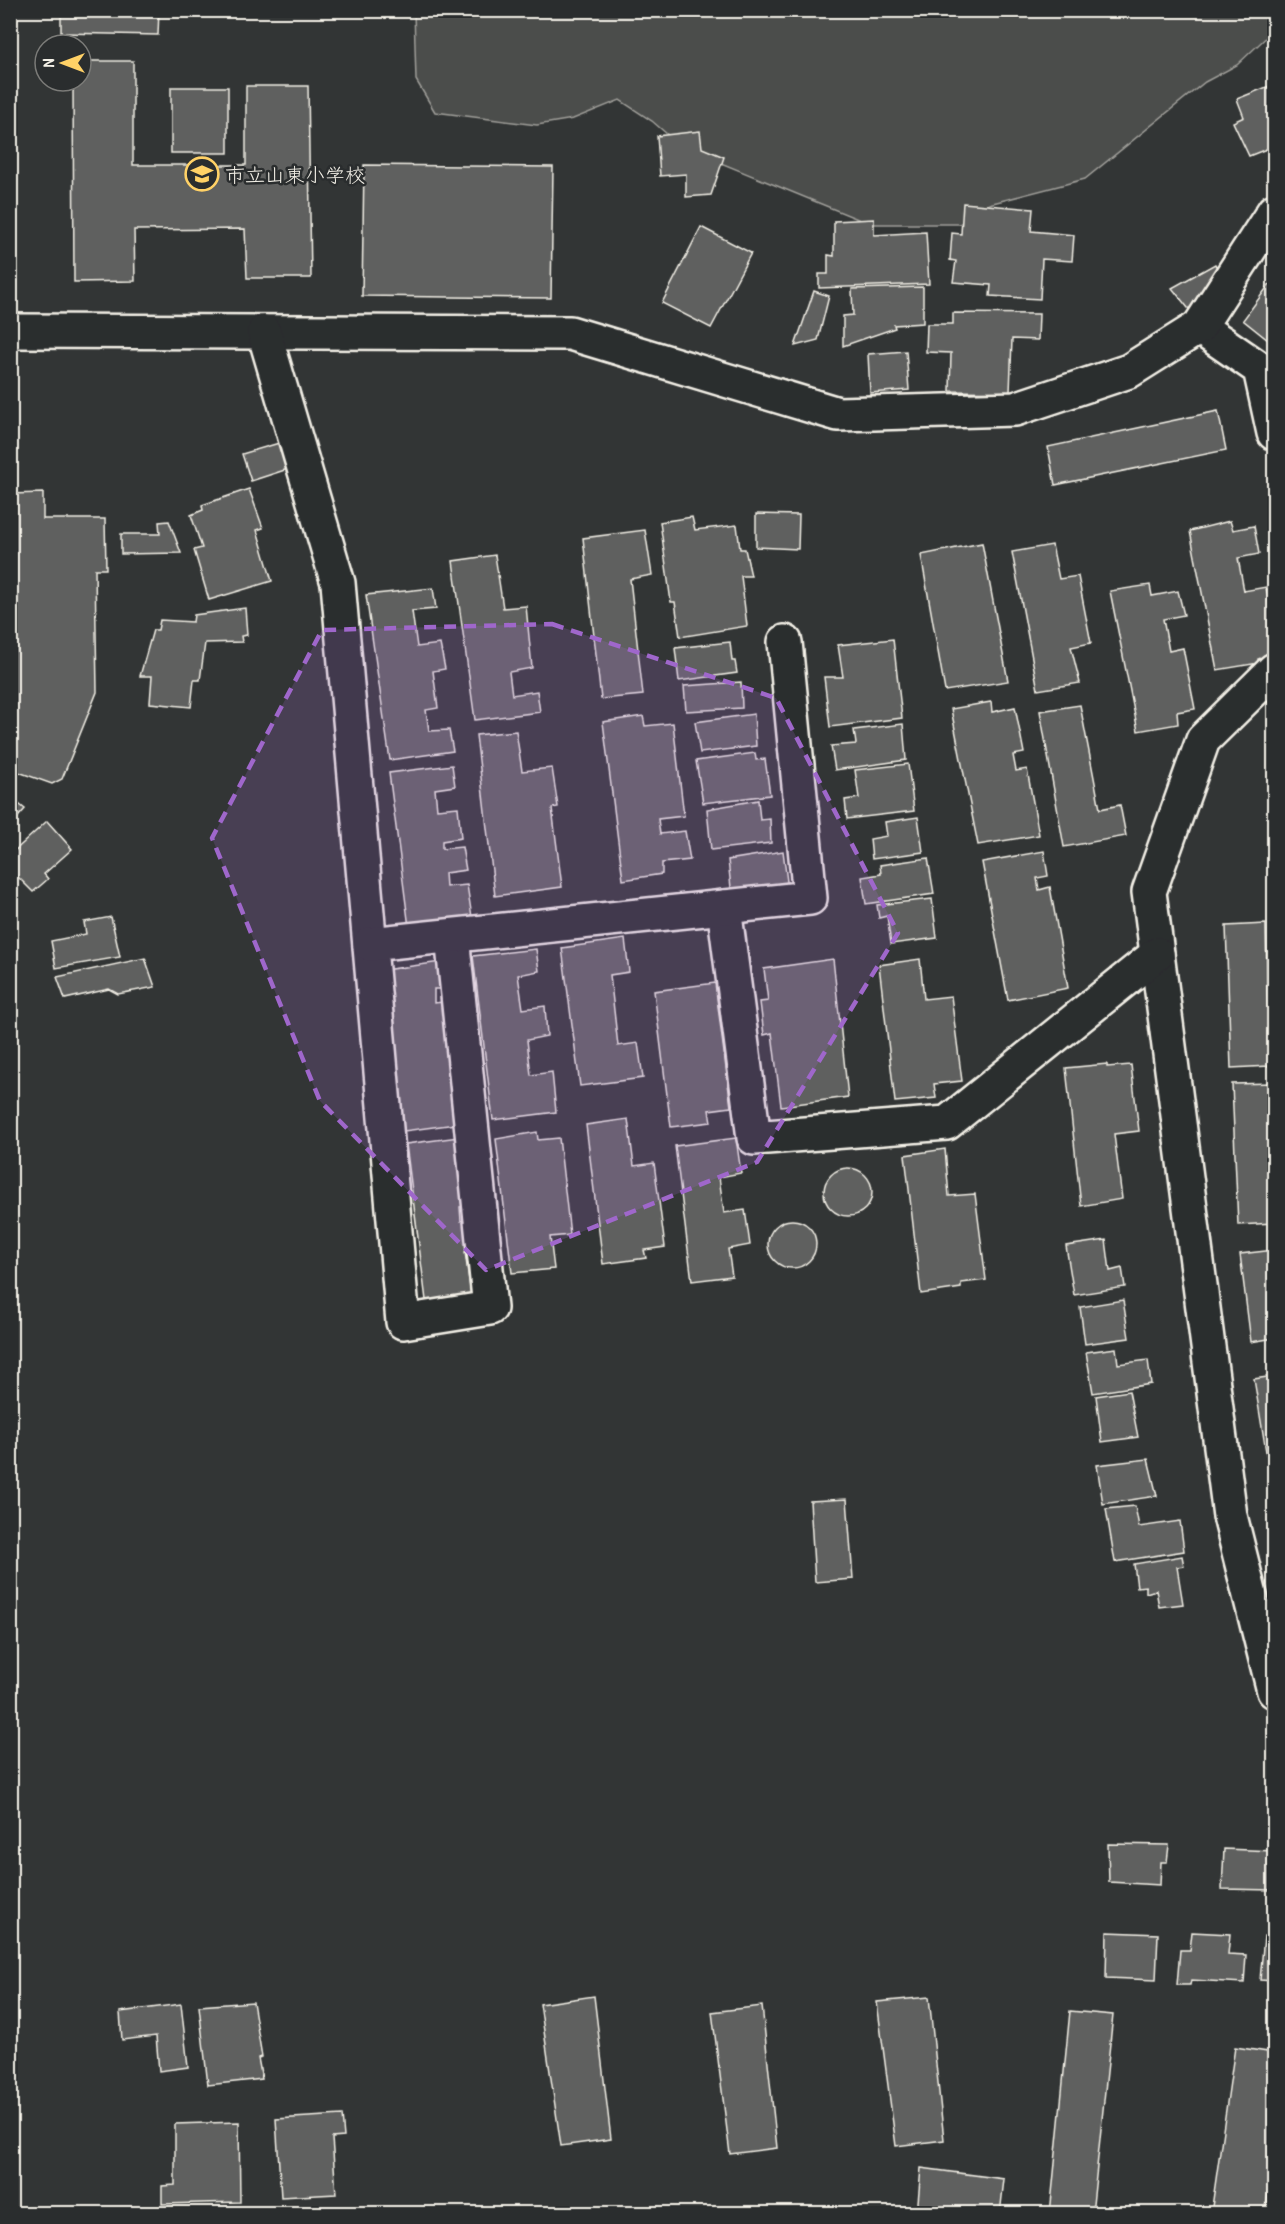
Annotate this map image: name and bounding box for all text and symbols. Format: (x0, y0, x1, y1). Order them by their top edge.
north arrow (33, 33, 93, 93)
text: N (37, 58, 59, 67)
school or university icon: 市立山東小学校 (184, 156, 220, 192)
place label: 市立山東小学校 (225, 161, 365, 188)

